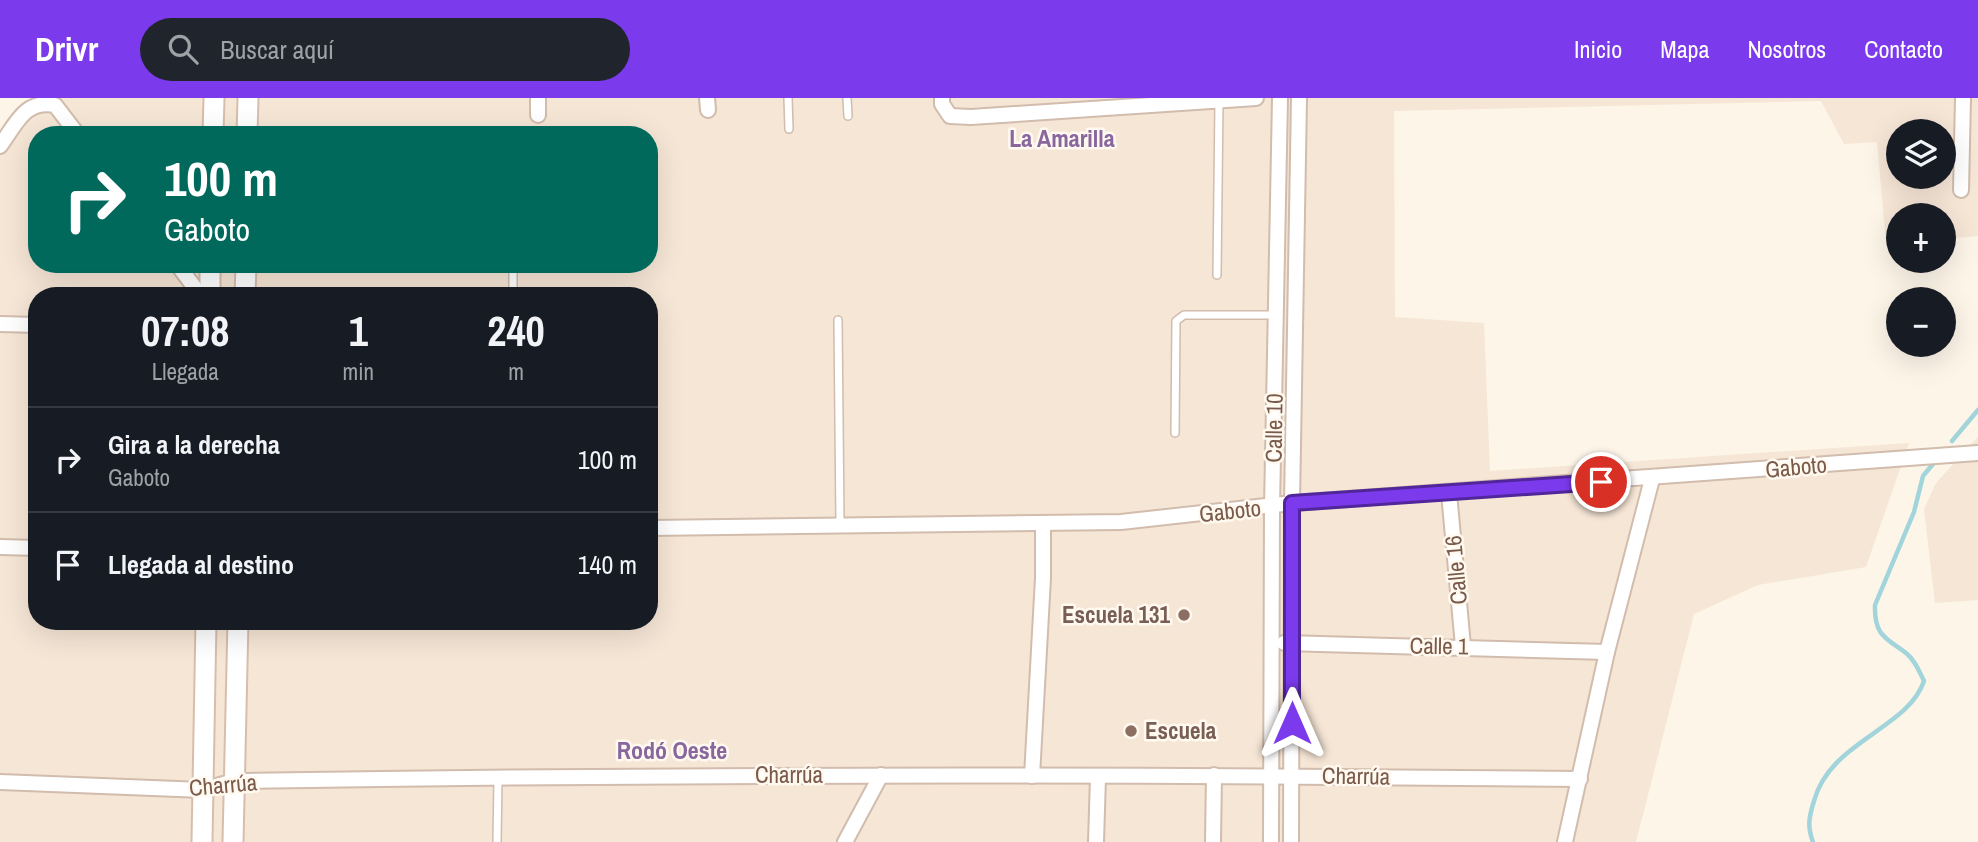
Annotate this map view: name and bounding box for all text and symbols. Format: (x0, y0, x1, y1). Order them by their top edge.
search box (140, 18, 630, 81)
text: Drivr (35, 27, 98, 71)
icon: search (164, 30, 202, 68)
text: Buscar aquí (220, 32, 334, 67)
text: Inicio (1574, 33, 1622, 65)
text: Mapa (1660, 33, 1709, 65)
text: Nosotros (1747, 33, 1826, 65)
text: Contacto (1864, 33, 1943, 65)
map controls (1886, 119, 1956, 357)
button: layers (1886, 119, 1956, 189)
district label: La Amarilla (1009, 122, 1115, 154)
text: 100 m (164, 145, 278, 211)
icon: right (49, 154, 140, 245)
button: + (1886, 203, 1956, 273)
text: Gaboto (164, 208, 250, 251)
button: − (1886, 287, 1956, 357)
text: 07:08 (141, 303, 229, 359)
text: 1 (349, 303, 368, 359)
text: 240 (487, 303, 545, 359)
text: Llegada (152, 356, 219, 387)
text: min (343, 356, 374, 387)
text: m (508, 356, 524, 387)
street label: Calle 10 (1257, 393, 1290, 463)
text: Gira a la derecha (108, 427, 280, 462)
icon: right (49, 441, 87, 479)
text: 100 m (578, 442, 637, 477)
street label: Gaboto (1764, 448, 1828, 485)
pin (1571, 452, 1631, 512)
text: Gaboto (108, 462, 170, 493)
icon: arrive (1582, 463, 1620, 501)
street label: Gaboto (1198, 492, 1262, 529)
street label: Calle 16 (1437, 534, 1474, 606)
icon: arrive (49, 546, 87, 584)
text: Llegada al destino (108, 547, 294, 582)
text: 140 m (578, 547, 637, 582)
place label: Escuela 131 (1062, 599, 1171, 630)
marker: Escuela 131 (1176, 607, 1192, 623)
street label: Calle 1 (1409, 629, 1469, 662)
position arrow (1255, 686, 1329, 760)
place label: Escuela (1145, 715, 1217, 746)
marker: Escuela (1123, 723, 1139, 739)
district label: Rodó Oeste (617, 734, 727, 766)
street label: Charrúa (755, 759, 824, 790)
street label: Charrúa (1322, 759, 1391, 792)
street label: Charrúa (188, 766, 259, 803)

